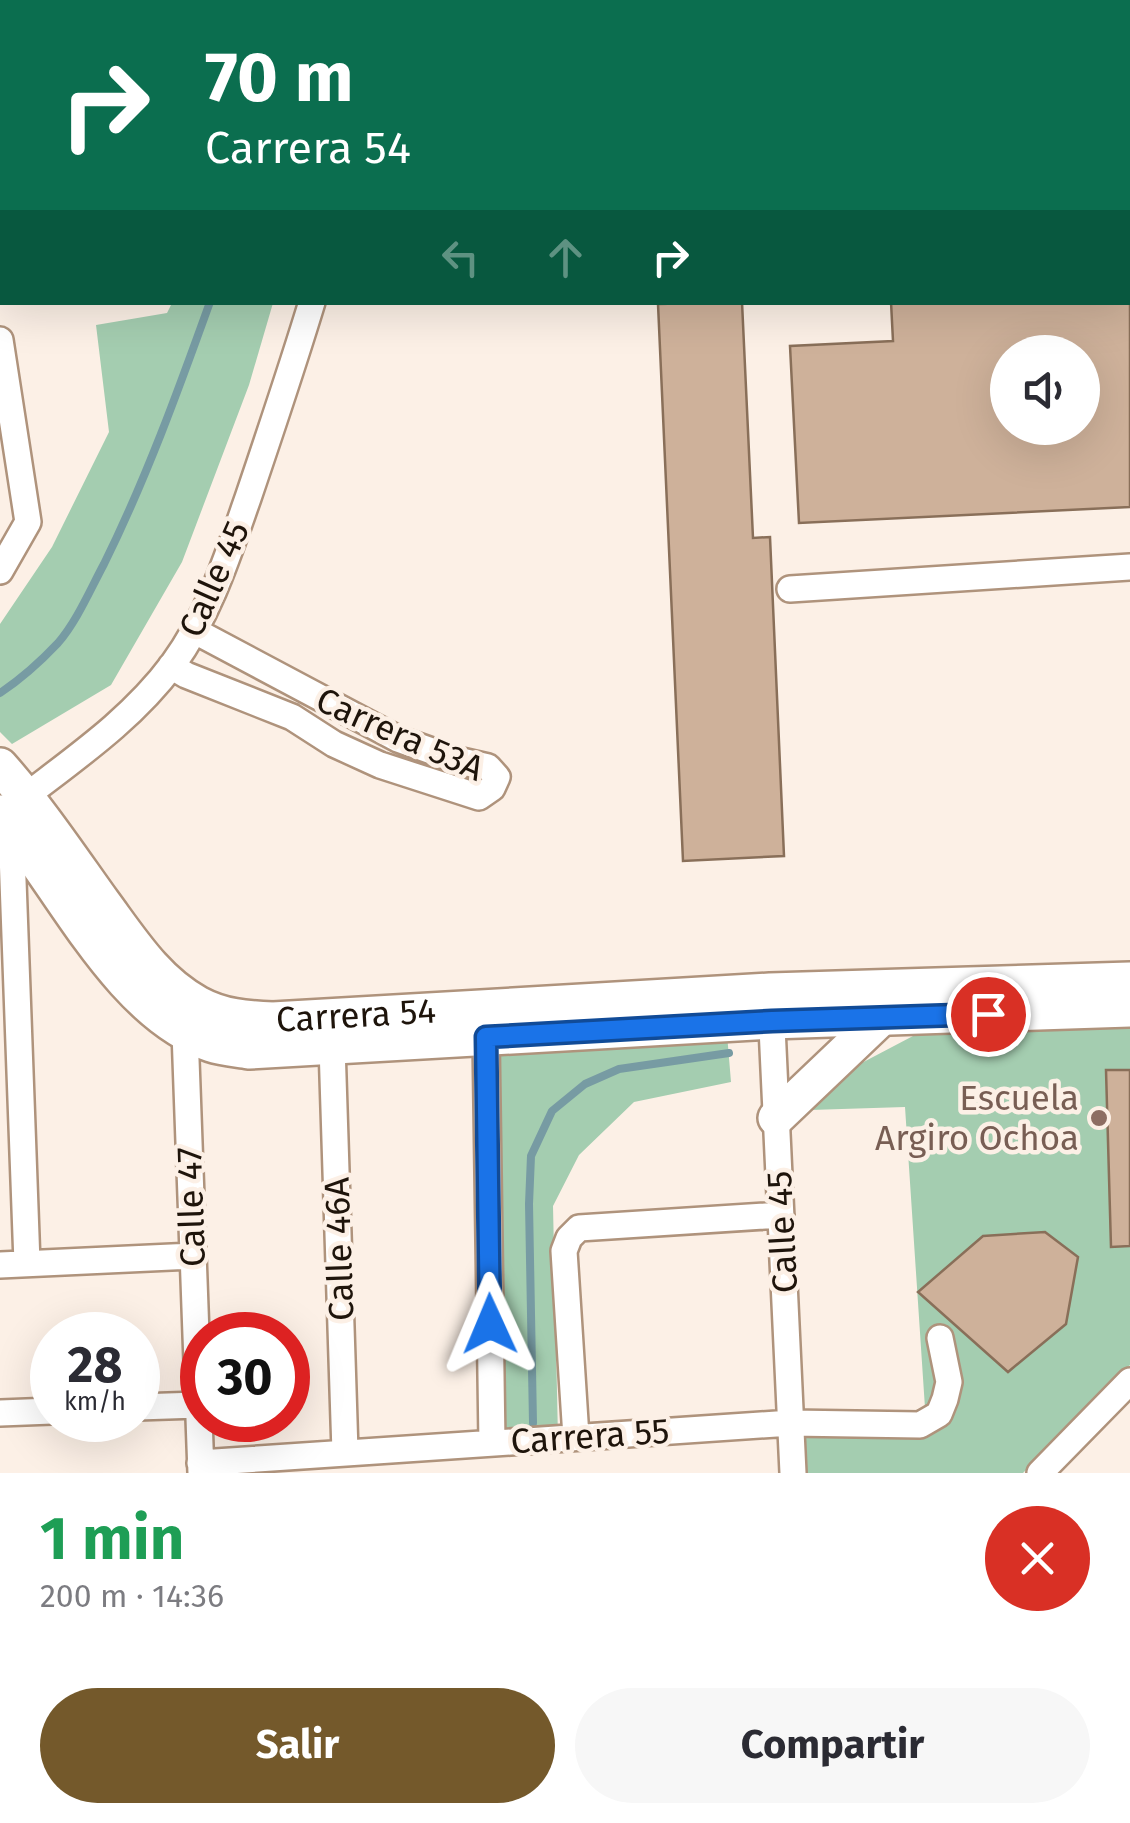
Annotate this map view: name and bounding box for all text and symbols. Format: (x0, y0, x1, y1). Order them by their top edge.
text: 70 m (205, 36, 354, 120)
icon: right (40, 40, 170, 170)
text: Carrera 54 (205, 121, 411, 175)
icon: left (433, 230, 488, 285)
icon: ahead (538, 230, 593, 285)
icon: right (643, 230, 698, 285)
map controls (990, 335, 1100, 445)
button: sound (990, 335, 1100, 445)
street label: Calle 45 (170, 515, 258, 643)
street label: Carrera 53A (310, 678, 490, 790)
pin (946, 972, 1031, 1057)
icon: arrive (961, 987, 1016, 1042)
street label: Carrera 54 (275, 990, 437, 1041)
place label: Escuela Argiro Ochoa (875, 1077, 1079, 1159)
marker: Escuela Argiro Ochoa (1088, 1107, 1110, 1129)
street label: Calle 47 (168, 1146, 214, 1268)
street label: Calle 45 (758, 1170, 806, 1294)
street label: Calle 46A (316, 1176, 362, 1322)
position arrow (438, 1272, 542, 1376)
speed limit sign: 30 (180, 1312, 310, 1442)
text: 28 (68, 1335, 122, 1395)
text: km/h (64, 1387, 126, 1417)
street label: Carrera 55 (509, 1410, 671, 1462)
text: 1 min (40, 1503, 184, 1575)
button: close (985, 1506, 1090, 1611)
text: 200 m · 14:36 (40, 1577, 224, 1615)
button: Salir (40, 1688, 555, 1803)
button: Compartir (575, 1688, 1090, 1803)

